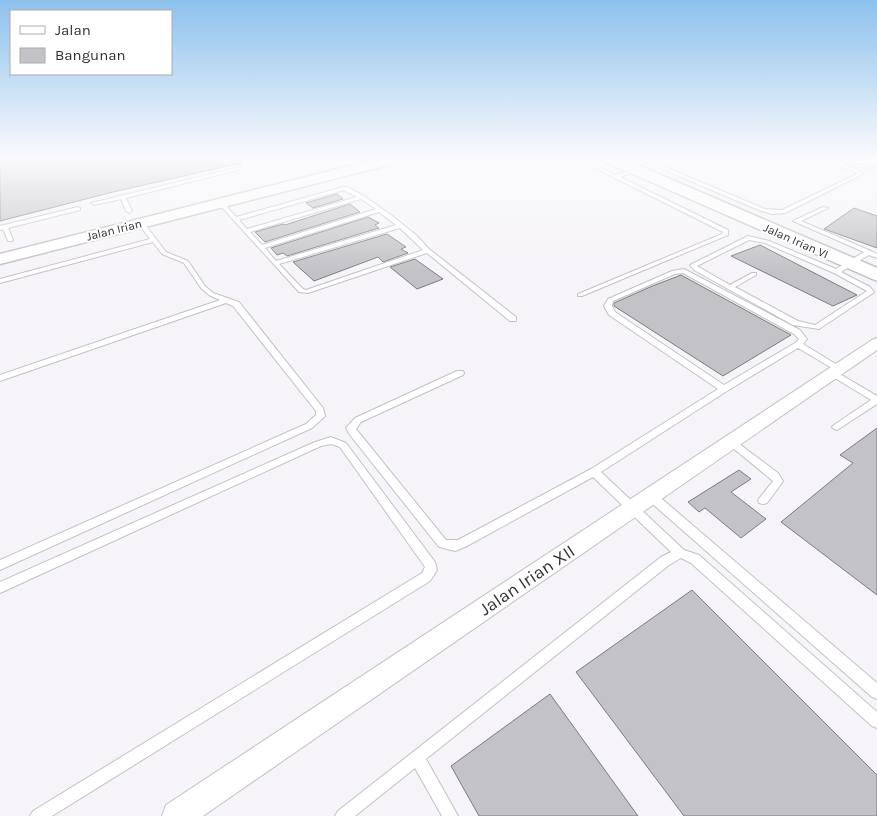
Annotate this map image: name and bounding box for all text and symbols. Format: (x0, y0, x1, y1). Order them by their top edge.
legend (10, 10, 172, 75)
text: Jalan (55, 21, 91, 39)
text: Bangunan (55, 46, 126, 64)
street label: Jalan Irian (85, 216, 143, 244)
street label: Jalan Irian VI (761, 220, 831, 262)
street label: Jalan Irian XII (475, 540, 579, 620)

